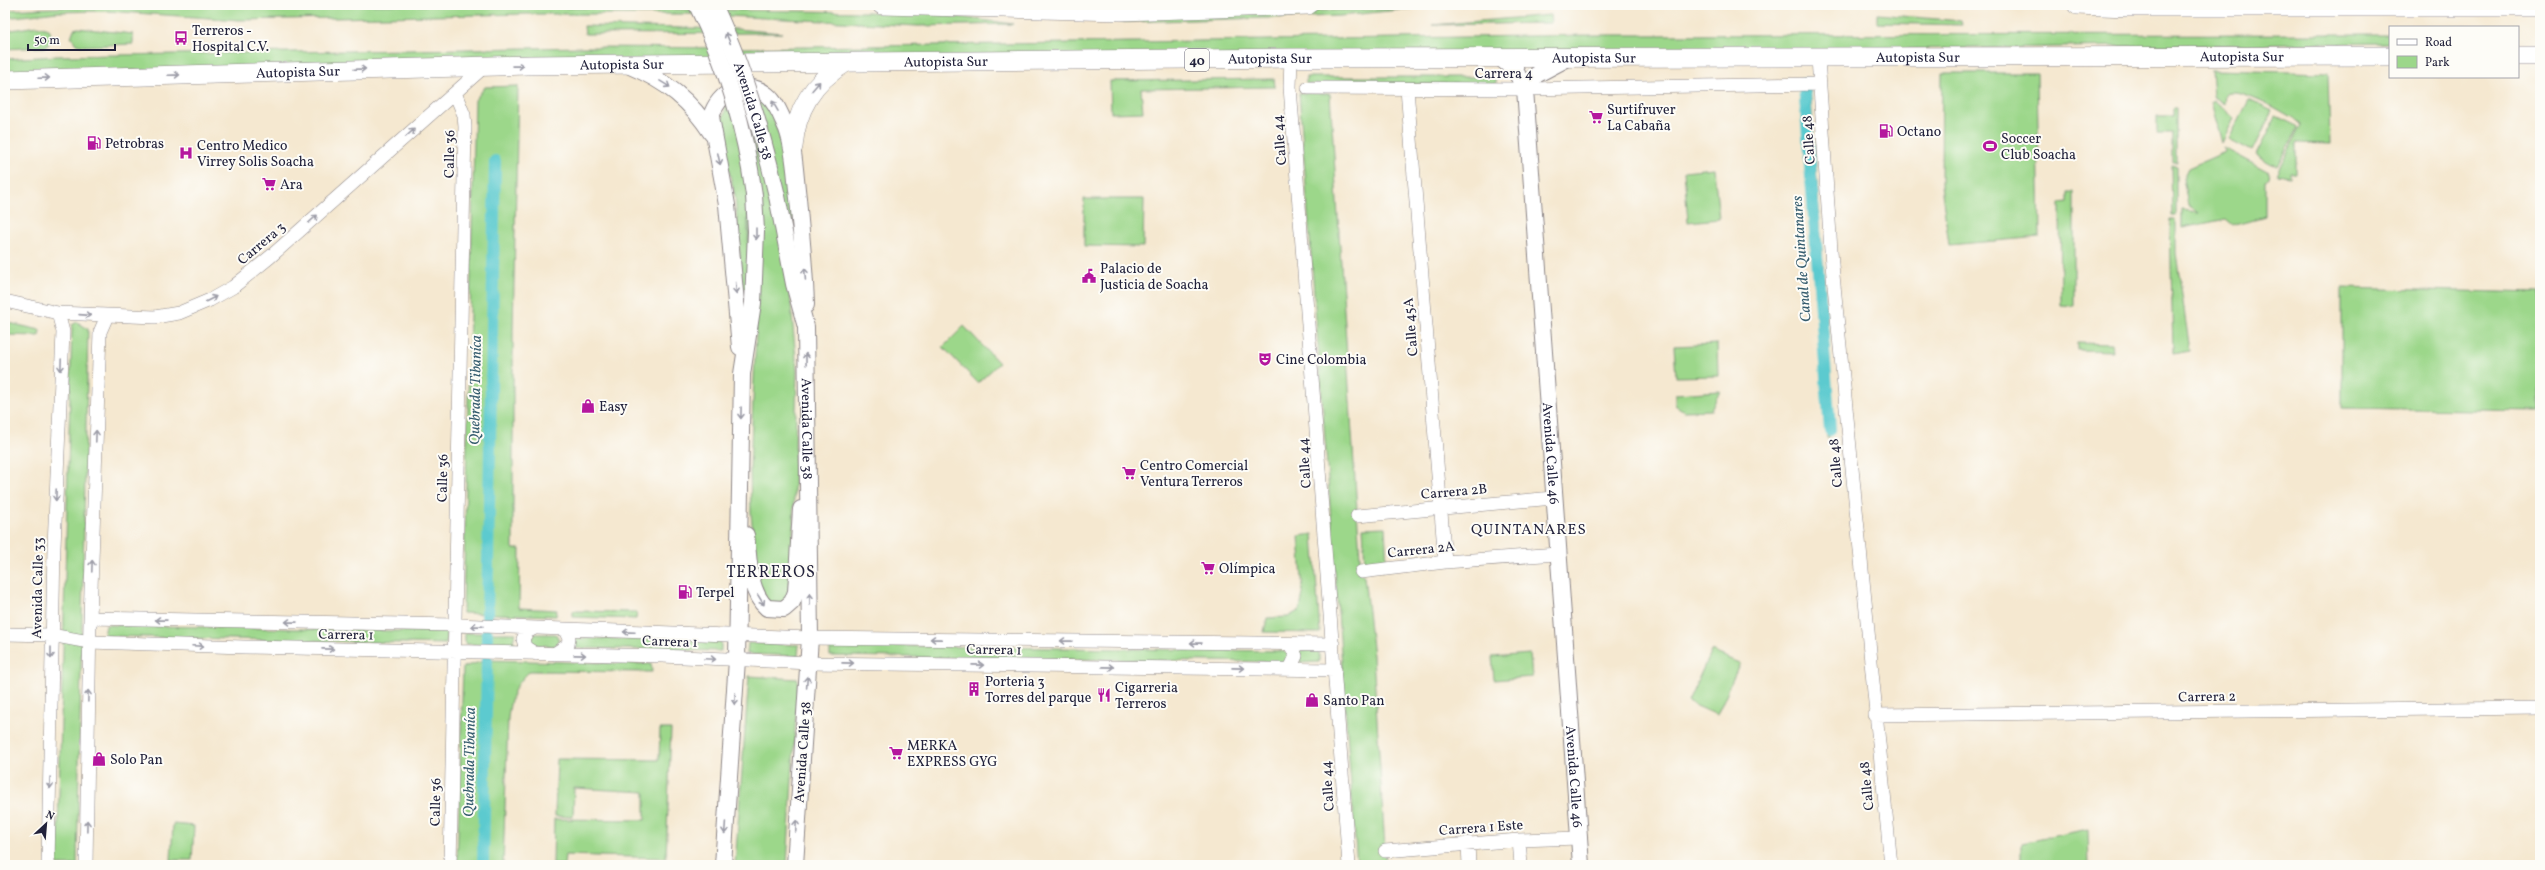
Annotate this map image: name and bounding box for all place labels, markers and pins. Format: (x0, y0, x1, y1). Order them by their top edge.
place label: Terreros - Hospital C.V. (192, 22, 269, 57)
bus stop icon: Terreros - Hospital C.V. (173, 30, 189, 46)
place label: Surtifruver La Cabaña (1607, 101, 1676, 136)
supermarket icon: Surtifruver La Cabaña (1588, 109, 1604, 125)
fuel station icon: Octano (1878, 123, 1894, 139)
place label: Octano (1897, 123, 1941, 142)
place label: Soccer Club Soacha (2001, 130, 2076, 165)
fuel station icon: Petrobras (86, 135, 102, 151)
place label: Petrobras (105, 135, 164, 154)
place label: Centro Medico Virrey Solis Soacha (197, 137, 314, 172)
sports icon: Soccer Club Soacha (1982, 138, 1998, 154)
hospital icon: Centro Medico Virrey Solis Soacha (178, 145, 194, 161)
supermarket icon: Ara (261, 176, 277, 192)
place label: Ara (280, 176, 303, 195)
place label: Palacio de Justicia de Soacha (1100, 260, 1209, 295)
public building icon: Palacio de Justicia de Soacha (1081, 268, 1097, 284)
theatre icon: Cine Colombia (1257, 351, 1273, 367)
place label: Cine Colombia (1276, 351, 1366, 370)
shop icon: Easy (580, 398, 596, 414)
place label: Easy (599, 398, 628, 417)
place label: Centro Comercial Ventura Terreros (1140, 457, 1248, 492)
supermarket icon: Centro Comercial Ventura Terreros (1121, 465, 1137, 481)
supermarket icon: Olímpica (1200, 560, 1216, 576)
place label: Olímpica (1219, 560, 1276, 579)
fuel station icon: Terpel (677, 584, 693, 600)
place label: Terpel (696, 584, 735, 603)
place label: Porteria 3 Torres del parque (985, 673, 1092, 708)
place label: Cigarreria Terreros (1115, 679, 1178, 714)
building icon: Porteria 3 Torres del parque (966, 681, 982, 697)
restaurant icon: Cigarreria Terreros (1096, 687, 1112, 703)
shop icon: Santo Pan (1304, 692, 1320, 708)
place label: Santo Pan (1323, 692, 1385, 711)
place label: MERKA EXPRESS GYG (907, 737, 997, 772)
supermarket icon: MERKA EXPRESS GYG (888, 745, 904, 761)
shop icon: Solo Pan (91, 751, 107, 767)
place label: Solo Pan (110, 751, 163, 770)

